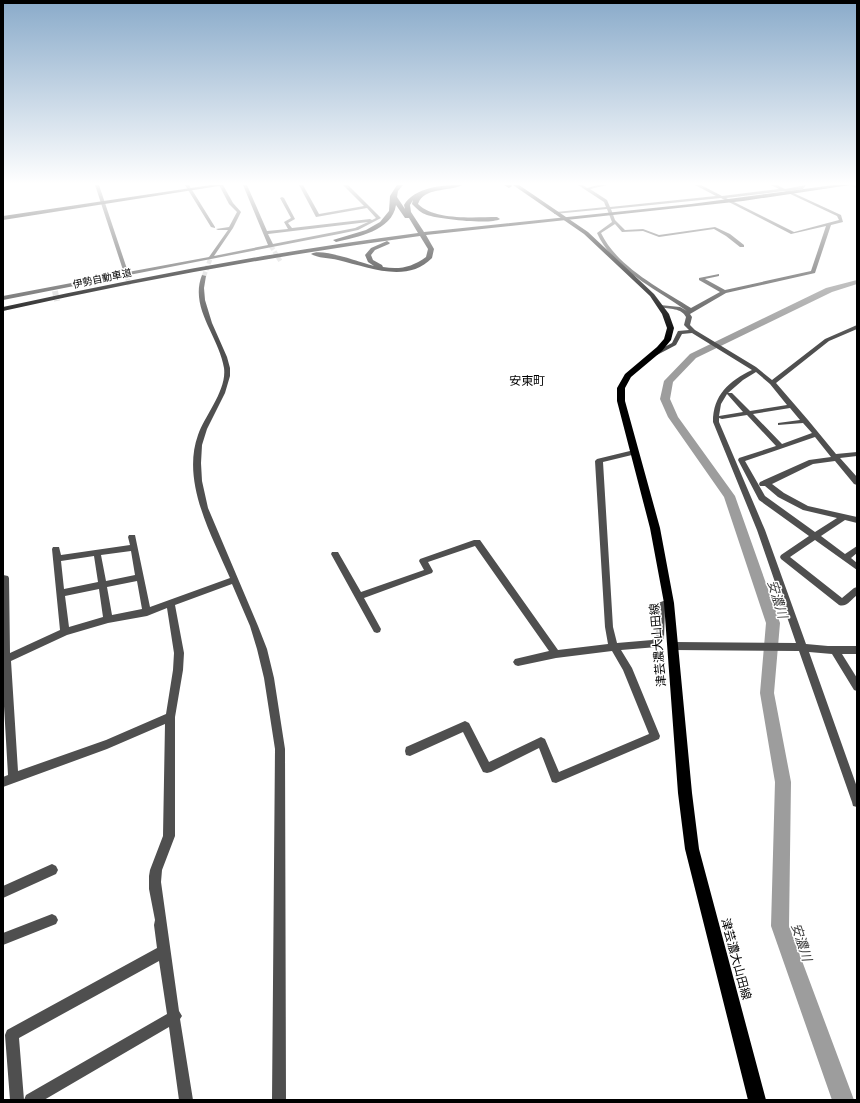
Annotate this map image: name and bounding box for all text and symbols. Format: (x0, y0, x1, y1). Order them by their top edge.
street label: 伊勢自動車道 (72, 267, 133, 290)
district label: 安東町 (509, 374, 545, 388)
water label: 安濃川 (765, 578, 791, 622)
street label: 津芸濃大山田線 (647, 603, 669, 687)
street label: 津芸濃大山田線 (718, 917, 754, 1001)
water label: 安濃川 (788, 921, 815, 965)

